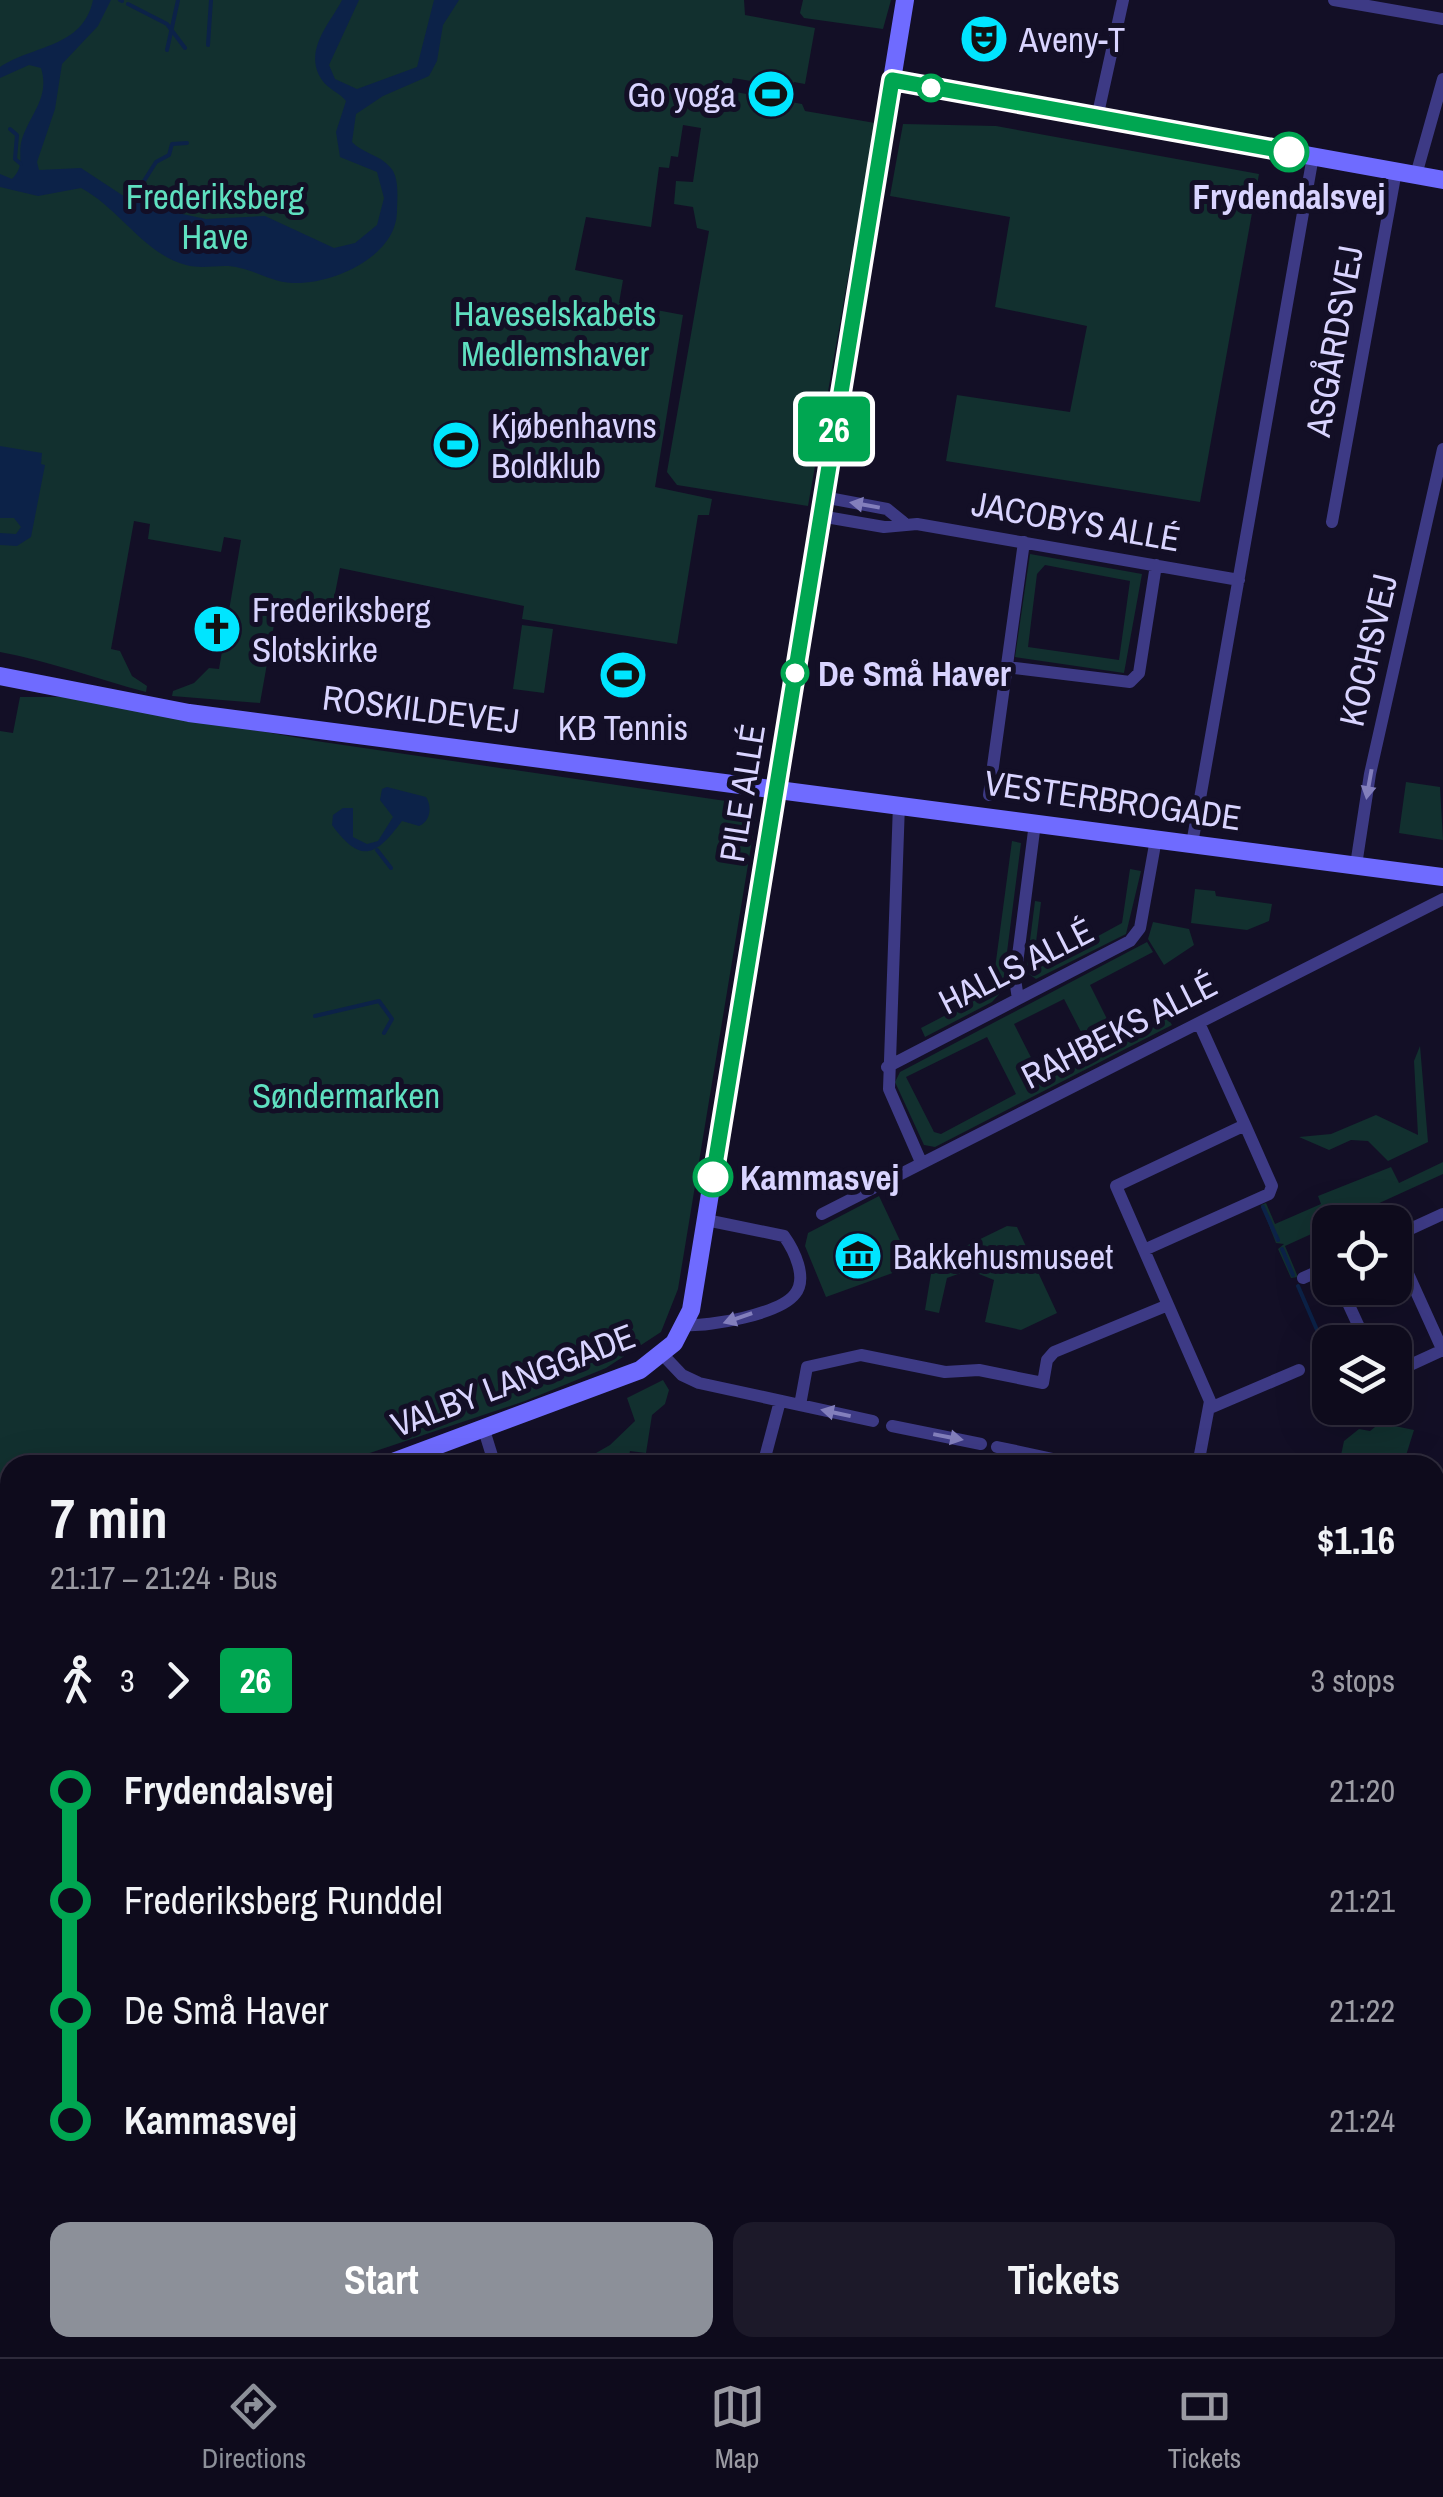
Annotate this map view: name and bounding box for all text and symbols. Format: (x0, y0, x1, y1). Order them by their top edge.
theatre icon: Aveny-T (958, 13, 1010, 65)
place label: Aveny-T (1018, 16, 1125, 63)
sports icon: Go yoga (745, 68, 797, 120)
place label: Go yoga (627, 71, 736, 118)
unlabelled marker (918, 75, 944, 101)
marker: Frydendalsvej (1270, 133, 1308, 171)
park label: Frederiksberg Have (126, 173, 304, 260)
place label: Frydendalsvej (1192, 173, 1386, 220)
street label: ASGÅRDSVEJ (1294, 242, 1374, 441)
park label: Haveselskabets Medlemshaver (454, 290, 656, 377)
line badge: 26 (789, 396, 879, 462)
place label: Kjøbenhavns Boldklub (491, 402, 657, 489)
text: 26 (818, 406, 850, 453)
sports icon: Kjøbenhavns Boldklub (430, 419, 482, 471)
street label: JACOBYS ALLÉ (968, 480, 1184, 562)
one-way arrow (849, 497, 880, 512)
street label: KOCHSVEJ (1328, 569, 1408, 731)
place label: Frederiksberg Slotskirke (252, 586, 431, 673)
church icon: Frederiksberg Slotskirke (191, 603, 243, 655)
sports icon: KB Tennis (597, 649, 649, 701)
place label: De Små Haver (818, 650, 1012, 697)
marker: De Små Haver (782, 660, 808, 686)
street label: ROSKILDEVEJ (320, 674, 522, 744)
place label: KB Tennis (558, 704, 688, 751)
street label: PILE ALLÉ (708, 721, 776, 865)
street label: VESTERBROGADE (982, 759, 1244, 841)
one-way arrow (1361, 769, 1376, 800)
street label: HALLS ALLÉ (931, 907, 1101, 1025)
street label: RAHBEKS ALLÉ (1013, 961, 1225, 1099)
park label: Søndermarken (252, 1072, 440, 1119)
place label: Kammasvej (740, 1154, 900, 1201)
marker: Kammasvej (694, 1158, 732, 1196)
map controls (1312, 1205, 1412, 1425)
button: locate (1312, 1205, 1412, 1305)
museum icon: Bakkehusmuseet (832, 1230, 884, 1282)
place label: Bakkehusmuseet (893, 1233, 1113, 1280)
one-way arrow (723, 1311, 753, 1326)
street label: VALBY LANGGADE (384, 1312, 642, 1448)
button: layers (1312, 1325, 1412, 1425)
one-way arrow (821, 1405, 852, 1421)
one-way arrow (932, 1429, 963, 1445)
text: 7 min (50, 1481, 168, 1555)
text: $1.16 (1317, 1515, 1395, 1566)
text: 21:17 – 21:24 · Bus (50, 1556, 278, 1599)
icon: walk (50, 1653, 105, 1708)
icon: forward (150, 1653, 205, 1708)
text: 26 (240, 1657, 272, 1704)
text: 3 (120, 1659, 135, 1702)
text: 3 stops (1310, 1659, 1395, 1702)
text: Frydendalsvej (124, 1765, 334, 1816)
text: 21:20 (1329, 1769, 1395, 1812)
text: Frederiksberg Runddel (124, 1875, 443, 1926)
text: 21:21 (1329, 1879, 1395, 1922)
text: De Små Haver (124, 1985, 328, 2036)
text: 21:22 (1329, 1989, 1395, 2032)
text: Kammasvej (124, 2095, 297, 2146)
text: 21:24 (1329, 2099, 1395, 2142)
button: Start (50, 2222, 713, 2337)
button: Tickets (733, 2222, 1395, 2337)
tab: Directions (202, 2379, 306, 2477)
tab: Map (710, 2379, 765, 2477)
tab: Tickets (1168, 2379, 1241, 2477)

